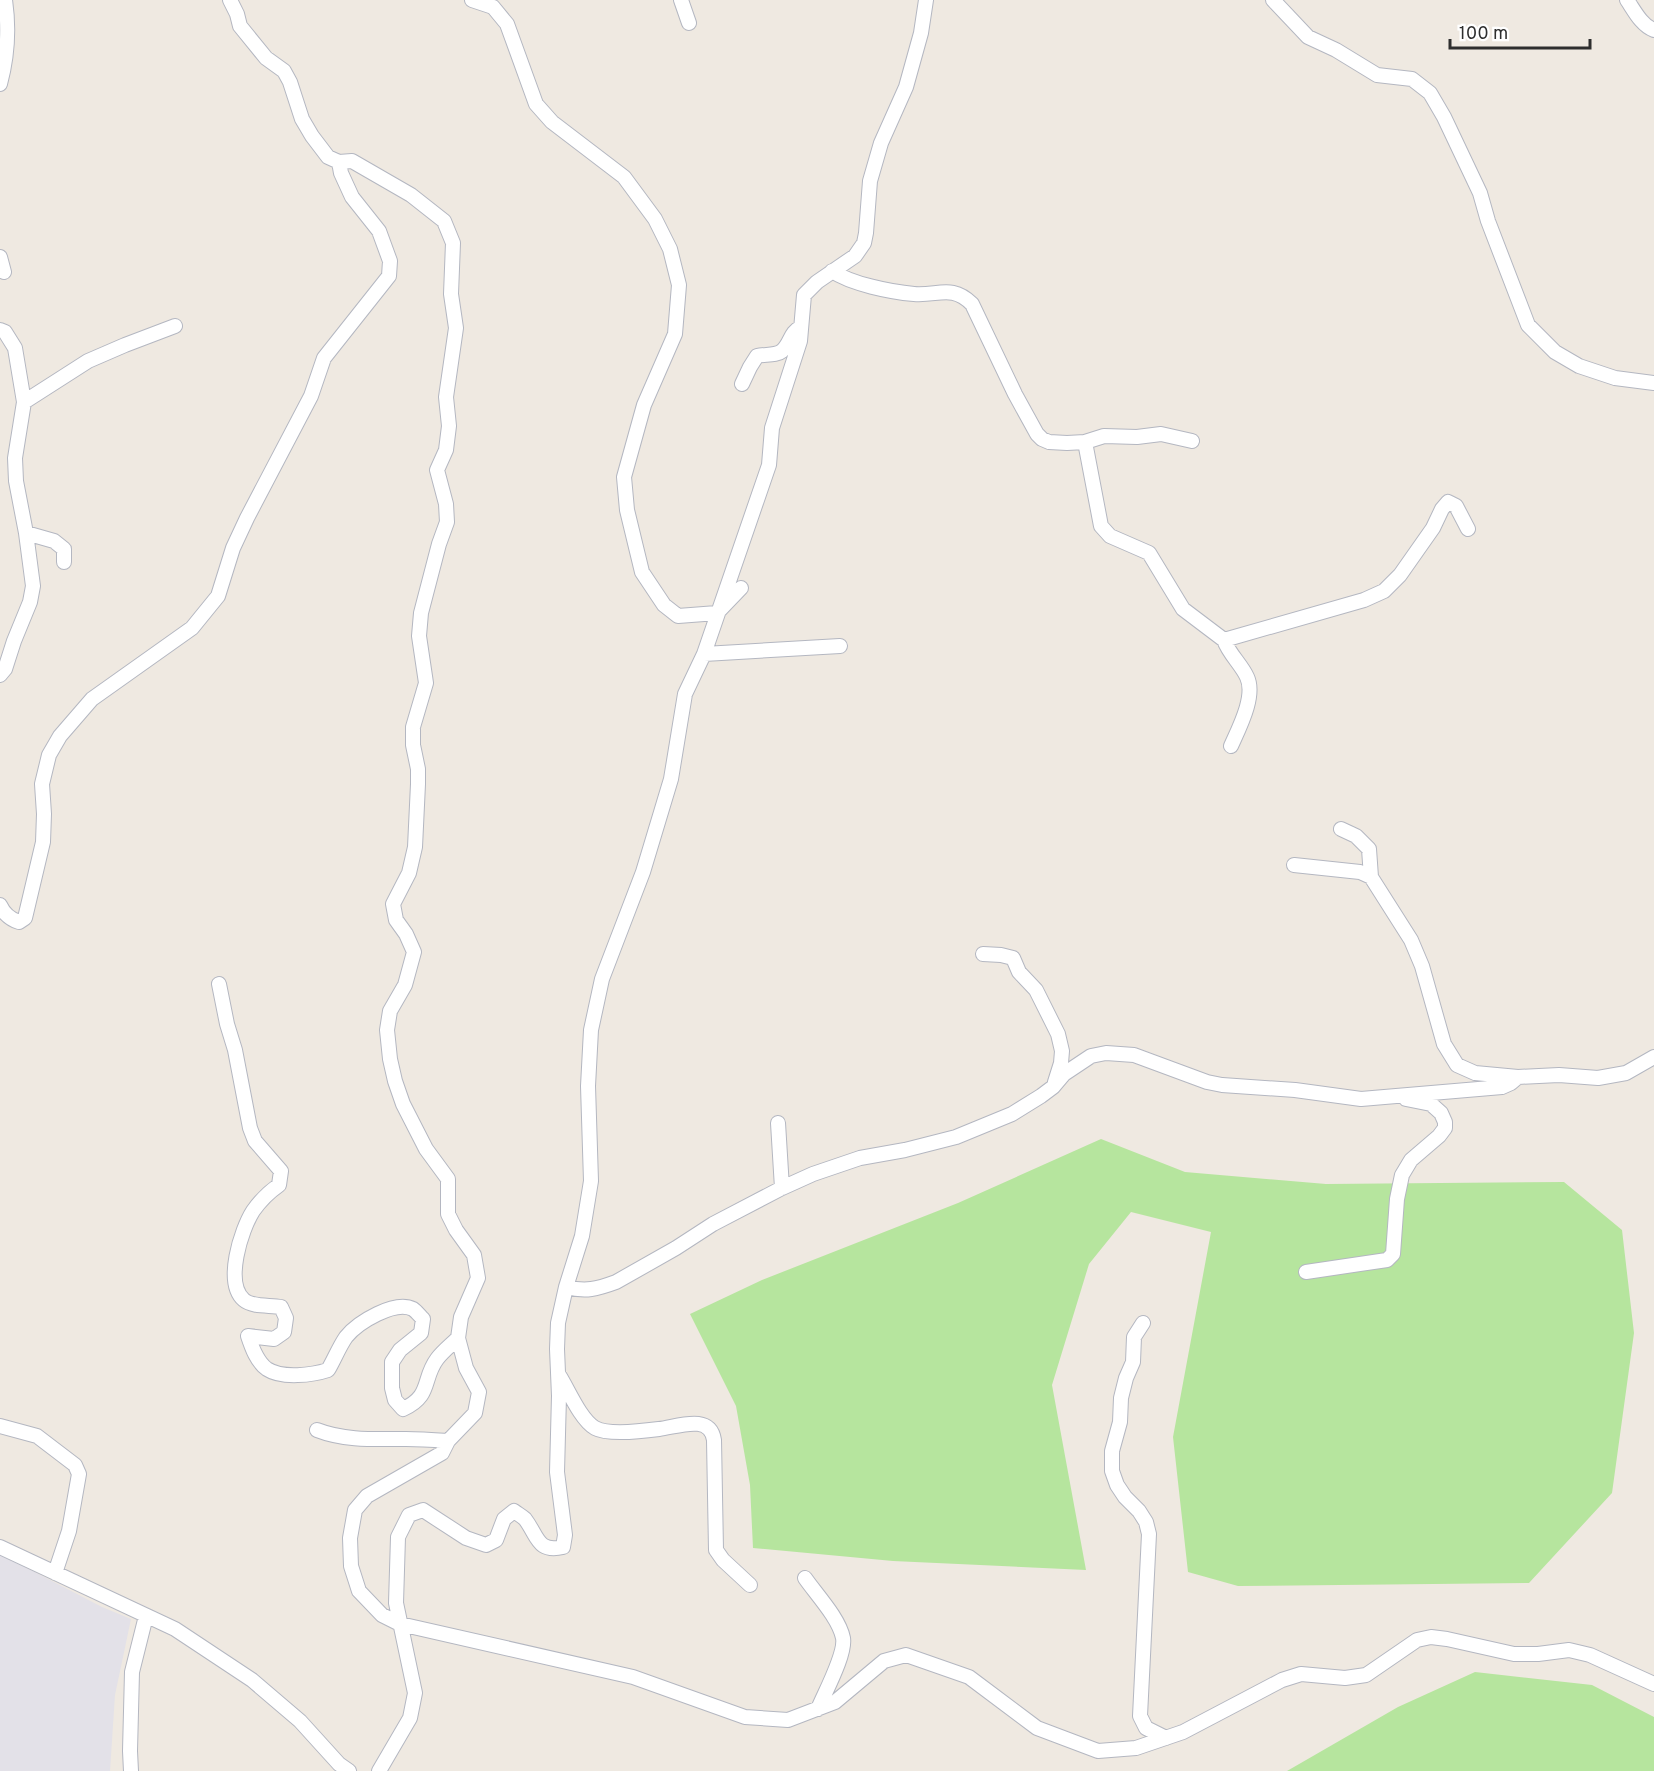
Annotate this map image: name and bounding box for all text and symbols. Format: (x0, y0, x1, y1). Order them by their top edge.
scale bar (1450, 12, 1590, 50)
text: 100 m (1459, 23, 1508, 46)

